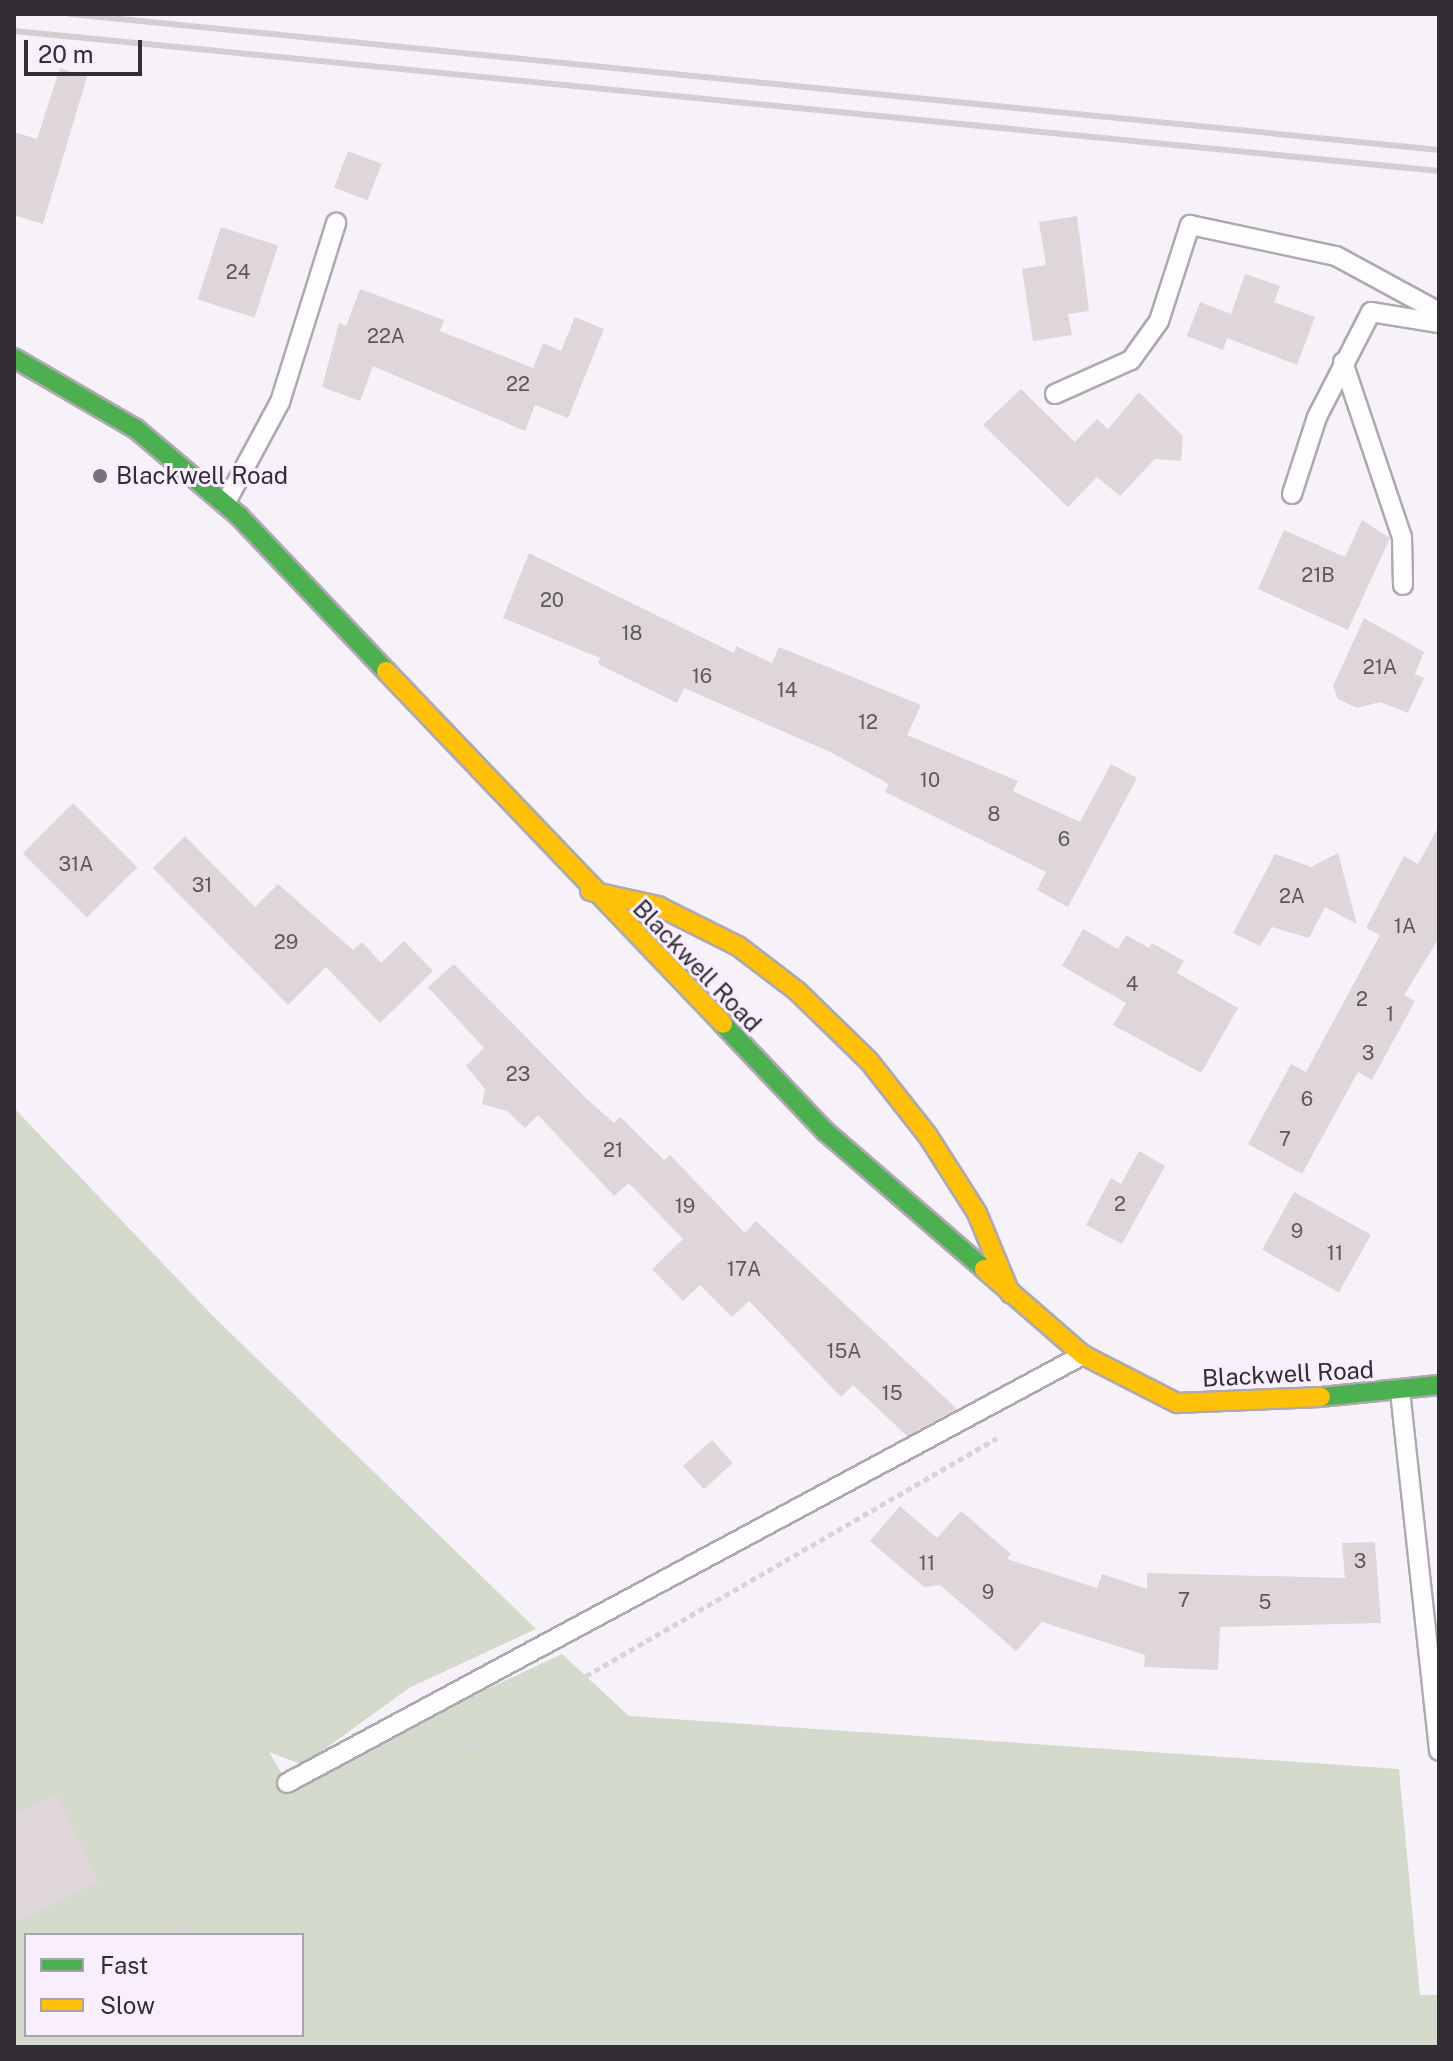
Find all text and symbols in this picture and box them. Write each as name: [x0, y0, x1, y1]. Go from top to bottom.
scale bar: [28, 24, 146, 74]
text: 20 m: [38, 40, 94, 68]
house number: 24: [226, 260, 250, 284]
house number: 22A: [367, 324, 405, 348]
house number: 22: [506, 372, 530, 396]
place label: Blackwell Road: [116, 462, 288, 490]
marker: Blackwell Road: [91, 467, 109, 485]
house number: 21B: [1301, 563, 1335, 587]
house number: 20: [540, 588, 564, 612]
house number: 18: [621, 621, 643, 645]
house number: 21A: [1363, 655, 1397, 679]
house number: 16: [692, 664, 712, 688]
house number: 14: [777, 678, 797, 702]
house number: 12: [858, 710, 878, 734]
house number: 10: [920, 768, 940, 792]
house number: 8: [988, 802, 1000, 826]
house number: 6: [1058, 827, 1070, 851]
house number: 31A: [59, 852, 93, 876]
house number: 31: [192, 873, 212, 897]
house number: 2A: [1279, 884, 1305, 908]
street label: Blackwell Road: [627, 894, 767, 1038]
house number: 1A: [1394, 914, 1416, 938]
house number: 29: [274, 930, 298, 954]
house number: 4: [1126, 972, 1138, 996]
house number: 2: [1356, 987, 1368, 1011]
house number: 1: [1386, 1002, 1394, 1026]
house number: 3: [1362, 1041, 1374, 1065]
house number: 23: [506, 1062, 530, 1086]
house number: 6: [1301, 1087, 1313, 1111]
house number: 7: [1279, 1127, 1291, 1151]
house number: 21: [603, 1138, 623, 1162]
house number: 2: [1114, 1192, 1126, 1216]
house number: 19: [675, 1194, 695, 1218]
house number: 9: [1291, 1219, 1303, 1243]
house number: 11: [1327, 1241, 1343, 1265]
house number: 17A: [727, 1257, 761, 1281]
house number: 15A: [826, 1339, 862, 1363]
street label: Blackwell Road: [1201, 1355, 1375, 1393]
house number: 15: [882, 1381, 902, 1405]
house number: 3: [1354, 1549, 1366, 1573]
house number: 11: [919, 1551, 935, 1575]
house number: 9: [982, 1580, 994, 1604]
house number: 7: [1178, 1588, 1190, 1612]
house number: 5: [1259, 1590, 1271, 1614]
legend: [24, 1933, 304, 2037]
text: Fast: [100, 1951, 148, 1979]
text: Slow: [100, 1991, 155, 2019]

